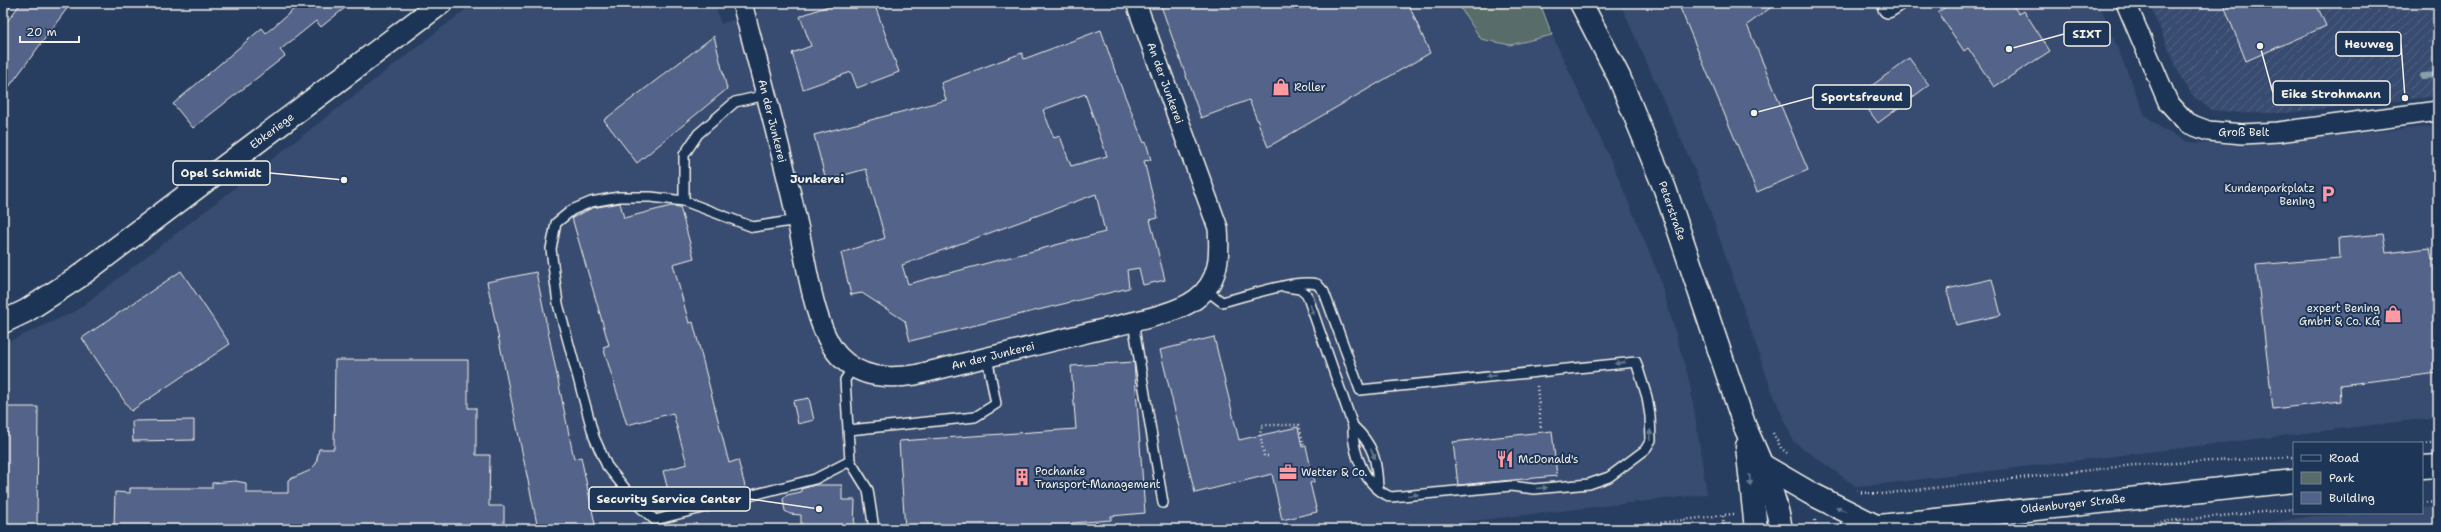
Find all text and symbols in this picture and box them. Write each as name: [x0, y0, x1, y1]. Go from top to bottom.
scale bar: [20, 18, 79, 44]
callout: SIXT: [2064, 22, 2110, 46]
text: 20 m: [26, 24, 57, 40]
text: SIXT: [2072, 26, 2102, 42]
callout: Heuweg: [2336, 32, 2401, 56]
text: Heuweg: [2344, 36, 2394, 52]
street label: An der Junkerei: [1143, 40, 1187, 126]
shop icon: Roller: [1271, 77, 1291, 97]
street label: An der Junkerei: [754, 78, 790, 164]
place label: Roller: [1294, 80, 1326, 95]
callout: Eike Strohmann: [2273, 81, 2390, 105]
callout: Sportsfreund: [1813, 85, 1911, 109]
text: Eike Strohmann: [2281, 86, 2381, 102]
text: Sportsfreund: [1821, 89, 1903, 105]
street label: Ebkeriege: [247, 109, 297, 153]
street label: Groß Belt: [2218, 125, 2270, 140]
callout: Opel Schmidt: [173, 161, 270, 185]
text: Opel Schmidt: [180, 165, 262, 181]
district label: Junkerei: [790, 171, 844, 187]
street label: Peterstraße: [1655, 179, 1689, 243]
place label: Kundenparkplatz Bening: [2224, 181, 2315, 209]
parking icon: Kundenparkplatz Bening: [2318, 184, 2338, 204]
place label: expert Bening GmbH & Co. KG: [2299, 301, 2381, 329]
one-way arrow: [1309, 304, 1315, 316]
shop icon: expert Bening GmbH & Co. KG: [2383, 304, 2403, 324]
street label: An der Junkerei: [950, 338, 1036, 374]
one-way arrow: [1614, 360, 1626, 367]
one-way arrow: [1485, 373, 1497, 380]
one-way arrow: [1647, 428, 1654, 441]
legend: [2293, 442, 2423, 514]
one-way arrow: [1370, 448, 1376, 460]
restaurant icon: McDonald's: [1495, 449, 1515, 469]
text: Road: [2329, 450, 2360, 466]
place label: McDonald's: [1518, 452, 1578, 467]
office icon: Wetter & Co.: [1278, 462, 1298, 482]
place label: Pochanke Transport-Management: [1035, 464, 1161, 492]
place label: Wetter & Co.: [1301, 465, 1368, 480]
building icon: Pochanke Transport-Management: [1012, 467, 1032, 487]
text: Park: [2329, 470, 2355, 486]
one-way arrow: [1746, 474, 1753, 486]
one-way arrow: [1536, 485, 1548, 491]
callout: Security Service Center: [589, 487, 750, 511]
text: Building: [2329, 490, 2375, 506]
text: Security Service Center: [597, 491, 742, 507]
street label: Oldenburger Straße: [2020, 491, 2126, 517]
one-way arrow: [1407, 492, 1419, 499]
one-way arrow: [1835, 506, 1847, 512]

